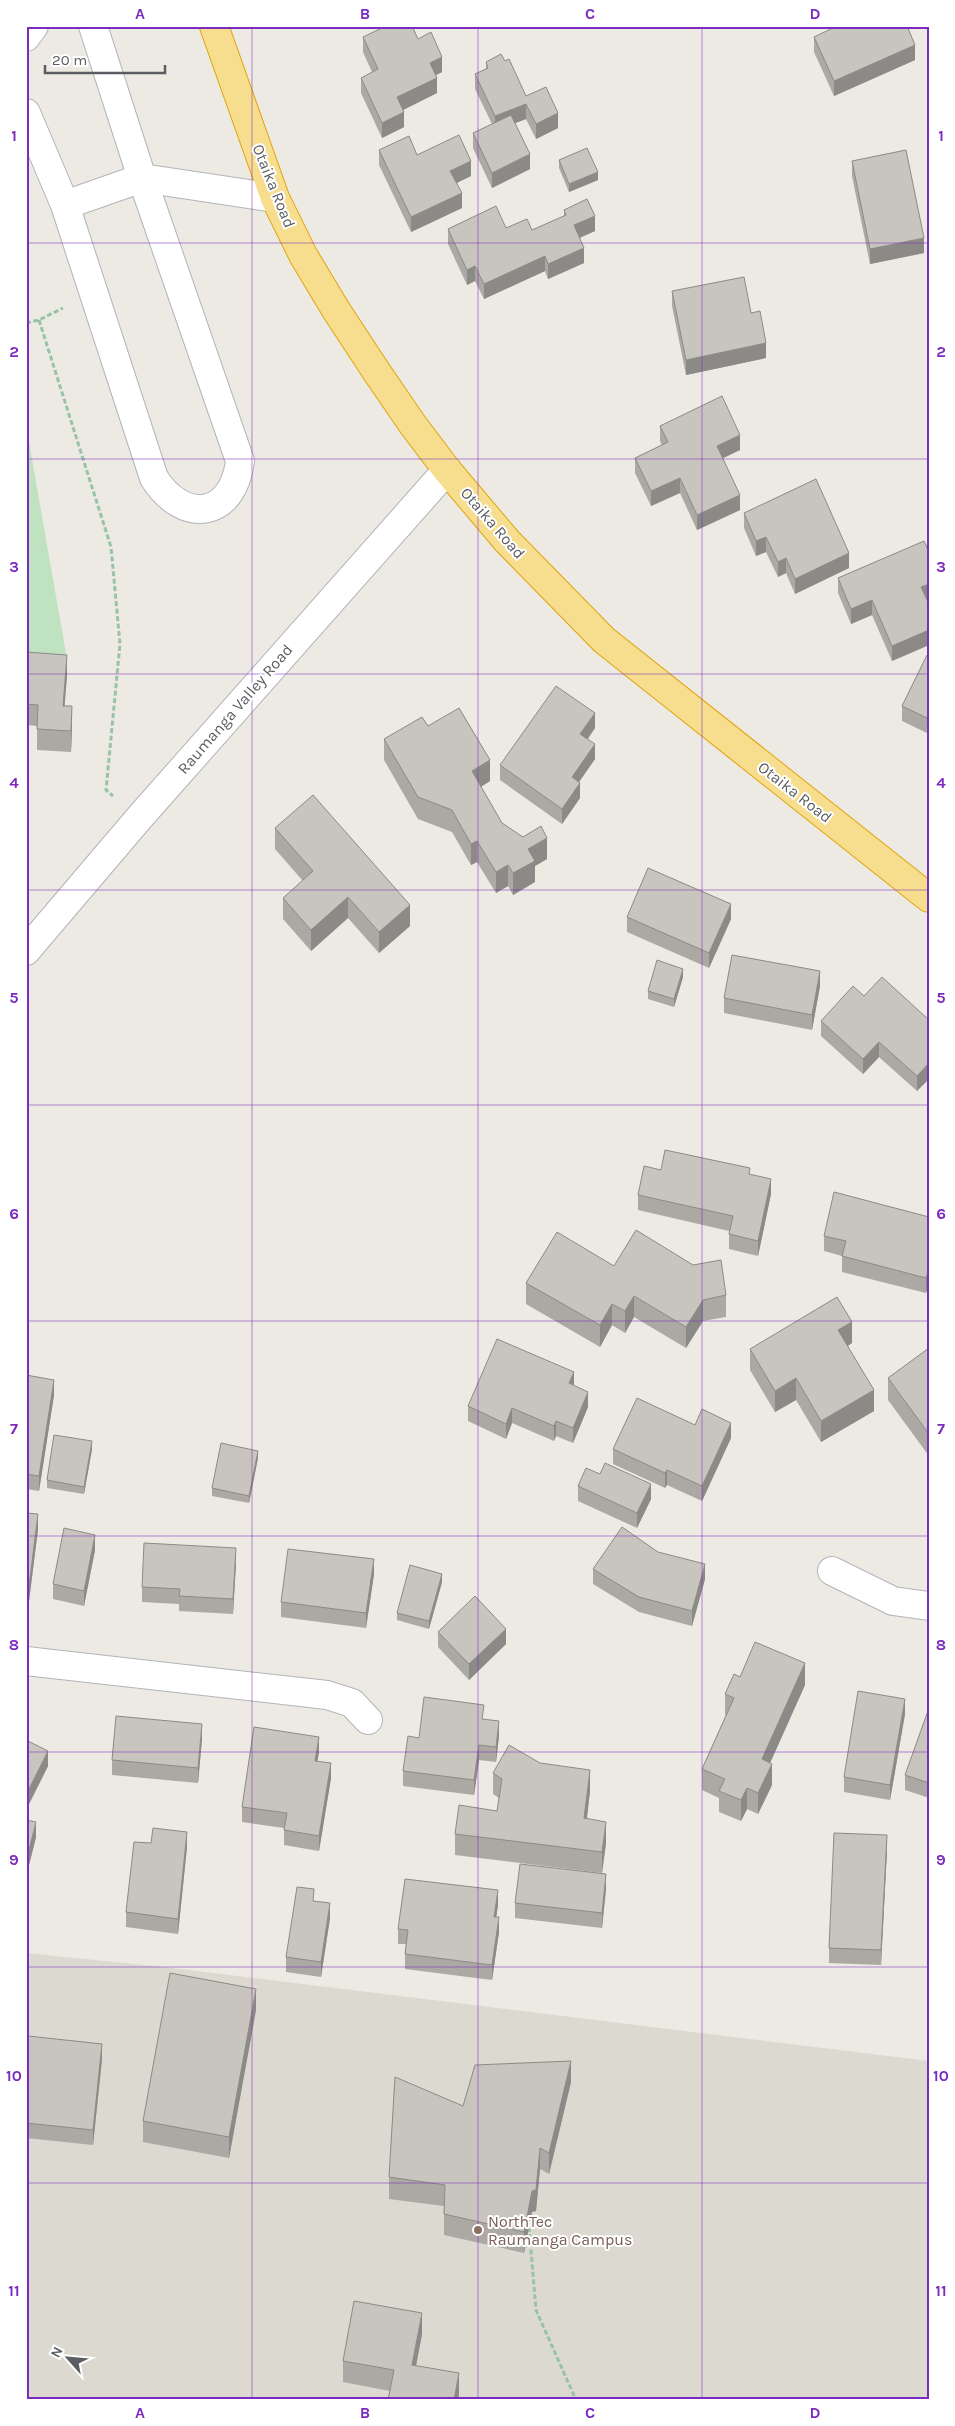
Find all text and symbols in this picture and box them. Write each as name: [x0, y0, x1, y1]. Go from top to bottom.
text: A: [135, 4, 145, 23]
text: B: [360, 4, 370, 23]
text: C: [585, 4, 595, 23]
text: D: [810, 4, 821, 23]
scale bar: [45, 42, 165, 74]
text: 20 m: [52, 51, 87, 69]
text: 1: [11, 126, 17, 145]
text: 1: [938, 126, 944, 145]
street label: Otaika Road: [249, 141, 299, 231]
text: 2: [9, 342, 19, 361]
text: 2: [936, 342, 946, 361]
street label: Otaika Road: [457, 483, 529, 563]
text: 3: [9, 557, 19, 576]
text: 3: [936, 557, 946, 576]
street label: Raumanga Valley Road: [173, 640, 297, 778]
street label: Otaika Road: [754, 757, 836, 827]
text: 4: [9, 773, 19, 792]
text: 4: [936, 773, 946, 792]
text: 5: [9, 988, 19, 1007]
text: 5: [936, 988, 946, 1007]
text: 6: [9, 1204, 19, 1223]
text: 6: [936, 1204, 946, 1223]
text: 7: [10, 1419, 18, 1438]
text: 7: [937, 1419, 945, 1438]
text: 8: [9, 1635, 19, 1654]
text: 8: [936, 1635, 946, 1654]
text: 9: [9, 1850, 19, 1869]
text: 9: [936, 1850, 946, 1869]
text: 10: [6, 2066, 22, 2085]
text: 10: [933, 2066, 949, 2085]
place label: NorthTec Raumanga Campus: [488, 2212, 632, 2249]
marker: NorthTec Raumanga Campus: [472, 2224, 484, 2236]
text: 11: [8, 2281, 20, 2300]
text: 11: [935, 2281, 947, 2300]
north arrow: [42, 2334, 92, 2384]
text: N: [47, 2344, 67, 2361]
text: A: [135, 2403, 145, 2422]
text: B: [360, 2403, 370, 2422]
text: C: [585, 2403, 595, 2422]
text: D: [810, 2403, 821, 2422]

